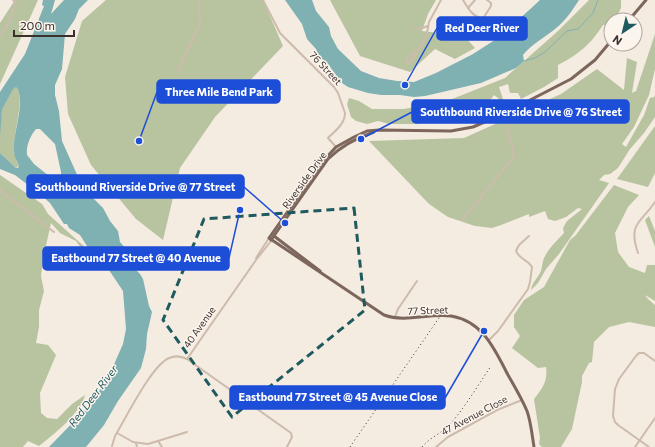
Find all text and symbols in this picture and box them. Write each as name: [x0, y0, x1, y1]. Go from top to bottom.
scale bar: [14, 12, 74, 38]
north arrow: [603, 12, 643, 52]
callout: Red Deer River: [437, 17, 527, 40]
text: 200 m: [20, 18, 55, 32]
text: Red Deer River: [445, 21, 520, 34]
text: N: [610, 33, 624, 48]
street label: 76 Street: [307, 49, 345, 87]
callout: Three Mile Bend Park: [157, 80, 280, 103]
text: Three Mile Bend Park: [165, 85, 274, 98]
callout: Southbound Riverside Drive @ 76 Street: [412, 100, 629, 123]
text: Southbound Riverside Drive @ 76 Street: [420, 105, 622, 118]
street label: Riverside Drive: [279, 149, 329, 211]
callout: Southbound Riverside Drive @ 77 Street: [27, 175, 244, 198]
text: Southbound Riverside Drive @ 77 Street: [35, 180, 236, 193]
callout: Eastbound 77 Street @ 40 Avenue: [43, 247, 229, 270]
text: Eastbound 77 Street @ 40 Avenue: [51, 251, 221, 264]
street label: 77 Street: [407, 303, 449, 317]
street label: 40 Avenue: [180, 304, 218, 350]
water label: Red Deer River: [65, 362, 120, 429]
callout: Eastbound 77 Street @ 45 Avenue Close: [230, 386, 445, 409]
text: Eastbound 77 Street @ 45 Avenue Close: [239, 390, 438, 403]
street label: 47 Avenue Close: [439, 392, 509, 438]

